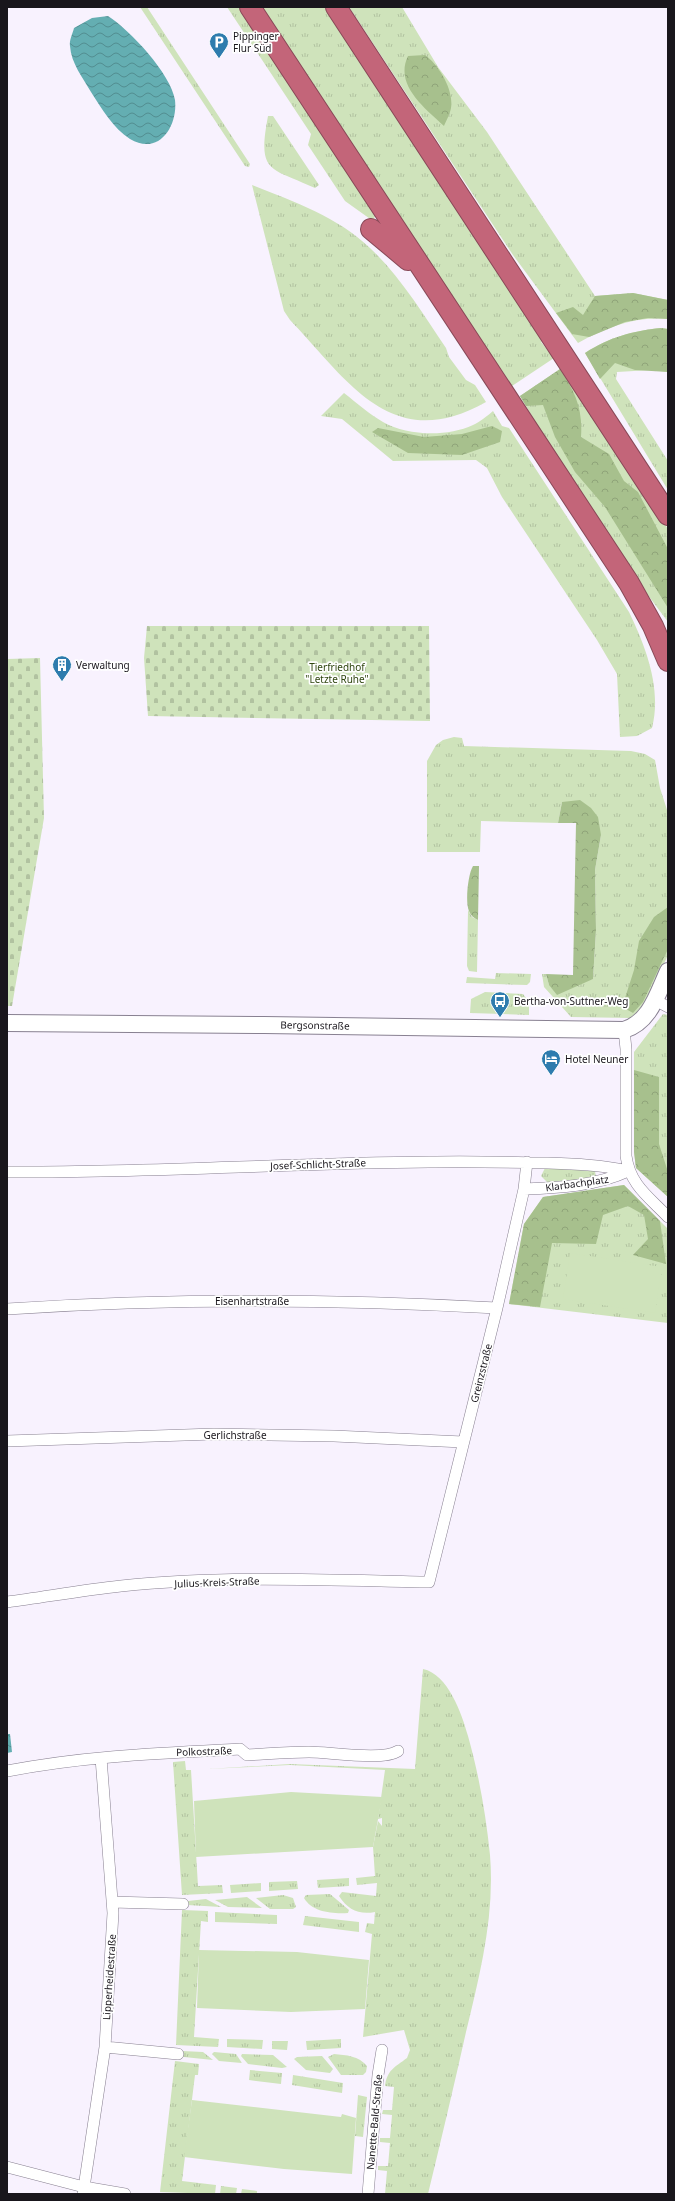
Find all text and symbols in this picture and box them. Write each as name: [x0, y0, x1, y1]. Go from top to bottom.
place label: Pippinger Flur Süd: [233, 29, 279, 55]
parking icon: Pippinger Flur Süd: [208, 31, 230, 59]
building icon: Verwaltung: [51, 654, 73, 682]
place label: Verwaltung: [76, 658, 130, 672]
park label: Tierfriedhof "Letzte Ruhe": [305, 660, 369, 686]
bus stop icon: Bertha-von-Suttner-Weg: [489, 990, 511, 1018]
place label: Bertha-von-Suttner-Weg: [514, 994, 628, 1008]
street label: Bergsonstraße: [280, 1017, 350, 1033]
hotel icon: Hotel Neuner: [540, 1048, 562, 1076]
place label: Hotel Neuner: [565, 1052, 628, 1066]
street label: Josef-Schlicht-Straße: [269, 1155, 367, 1173]
street label: Klarbachplatz: [544, 1172, 610, 1194]
street label: Eisenhartstraße: [215, 1294, 289, 1308]
street label: Greinzstraße: [467, 1342, 495, 1404]
street label: Gerlichstraße: [203, 1428, 267, 1442]
street label: Julius-Kreis-Straße: [173, 1574, 260, 1591]
street label: Polkostraße: [176, 1743, 233, 1759]
street label: Lipperheidestraße: [99, 1933, 119, 2020]
street label: Nanette-Bald-Straße: [363, 2073, 385, 2170]

